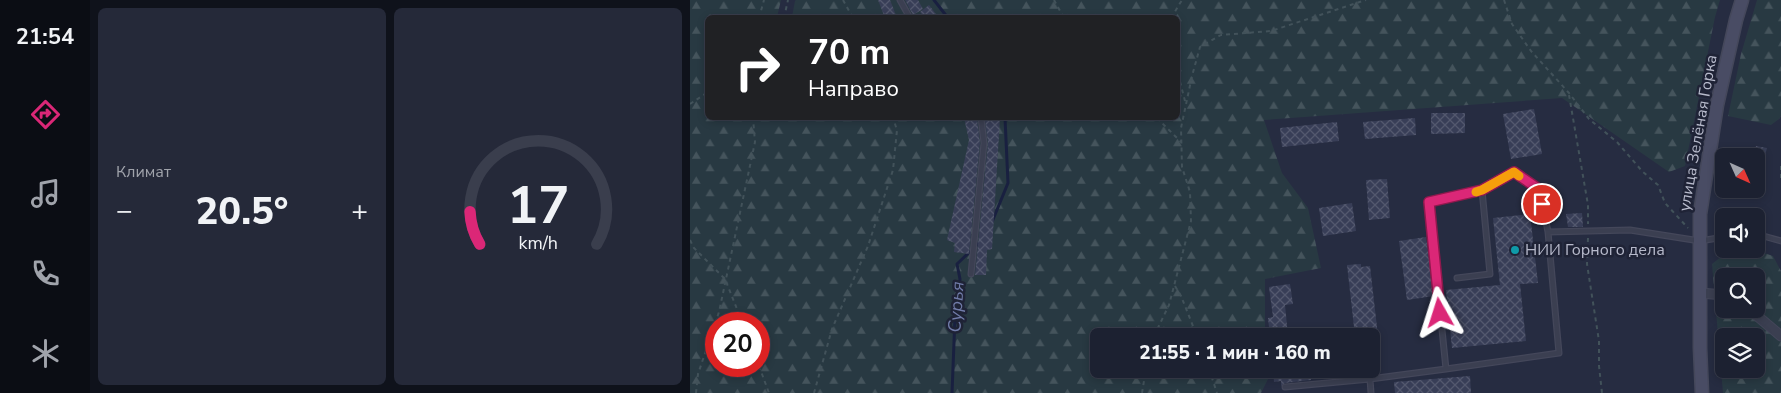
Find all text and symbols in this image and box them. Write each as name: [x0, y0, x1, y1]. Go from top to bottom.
text: 21:54: [16, 22, 74, 52]
text: 70 m: [808, 29, 890, 76]
icon: right: [725, 35, 790, 100]
street label: улица Зелёная Горка: [1673, 53, 1723, 213]
text: Направо: [808, 74, 899, 104]
icon: directions: [28, 97, 63, 132]
north arrow: [1715, 148, 1765, 198]
map controls: [1715, 148, 1765, 378]
text: Климат: [116, 161, 171, 183]
text: 17: [507, 170, 569, 241]
icon: music: [28, 176, 63, 211]
pin: [1521, 183, 1563, 225]
text: 20.5°: [196, 186, 288, 237]
icon: arrive: [1528, 190, 1556, 218]
text: −: [116, 192, 133, 230]
text: +: [351, 192, 368, 230]
button: sound: [1715, 208, 1765, 258]
text: km/h: [518, 231, 558, 255]
place label: НИИ Горного дела: [1525, 239, 1665, 261]
marker: НИИ Горного дела: [1509, 244, 1521, 256]
icon: phone: [28, 256, 63, 291]
button: search: [1715, 268, 1765, 318]
water label: Сурья: [942, 280, 970, 334]
position arrow: [1413, 286, 1465, 338]
speed limit sign: 20: [705, 312, 770, 377]
button: layers: [1715, 328, 1765, 378]
icon: climate: [28, 336, 63, 371]
text: 21:55 · 1 мин · 160 m: [1139, 340, 1331, 366]

